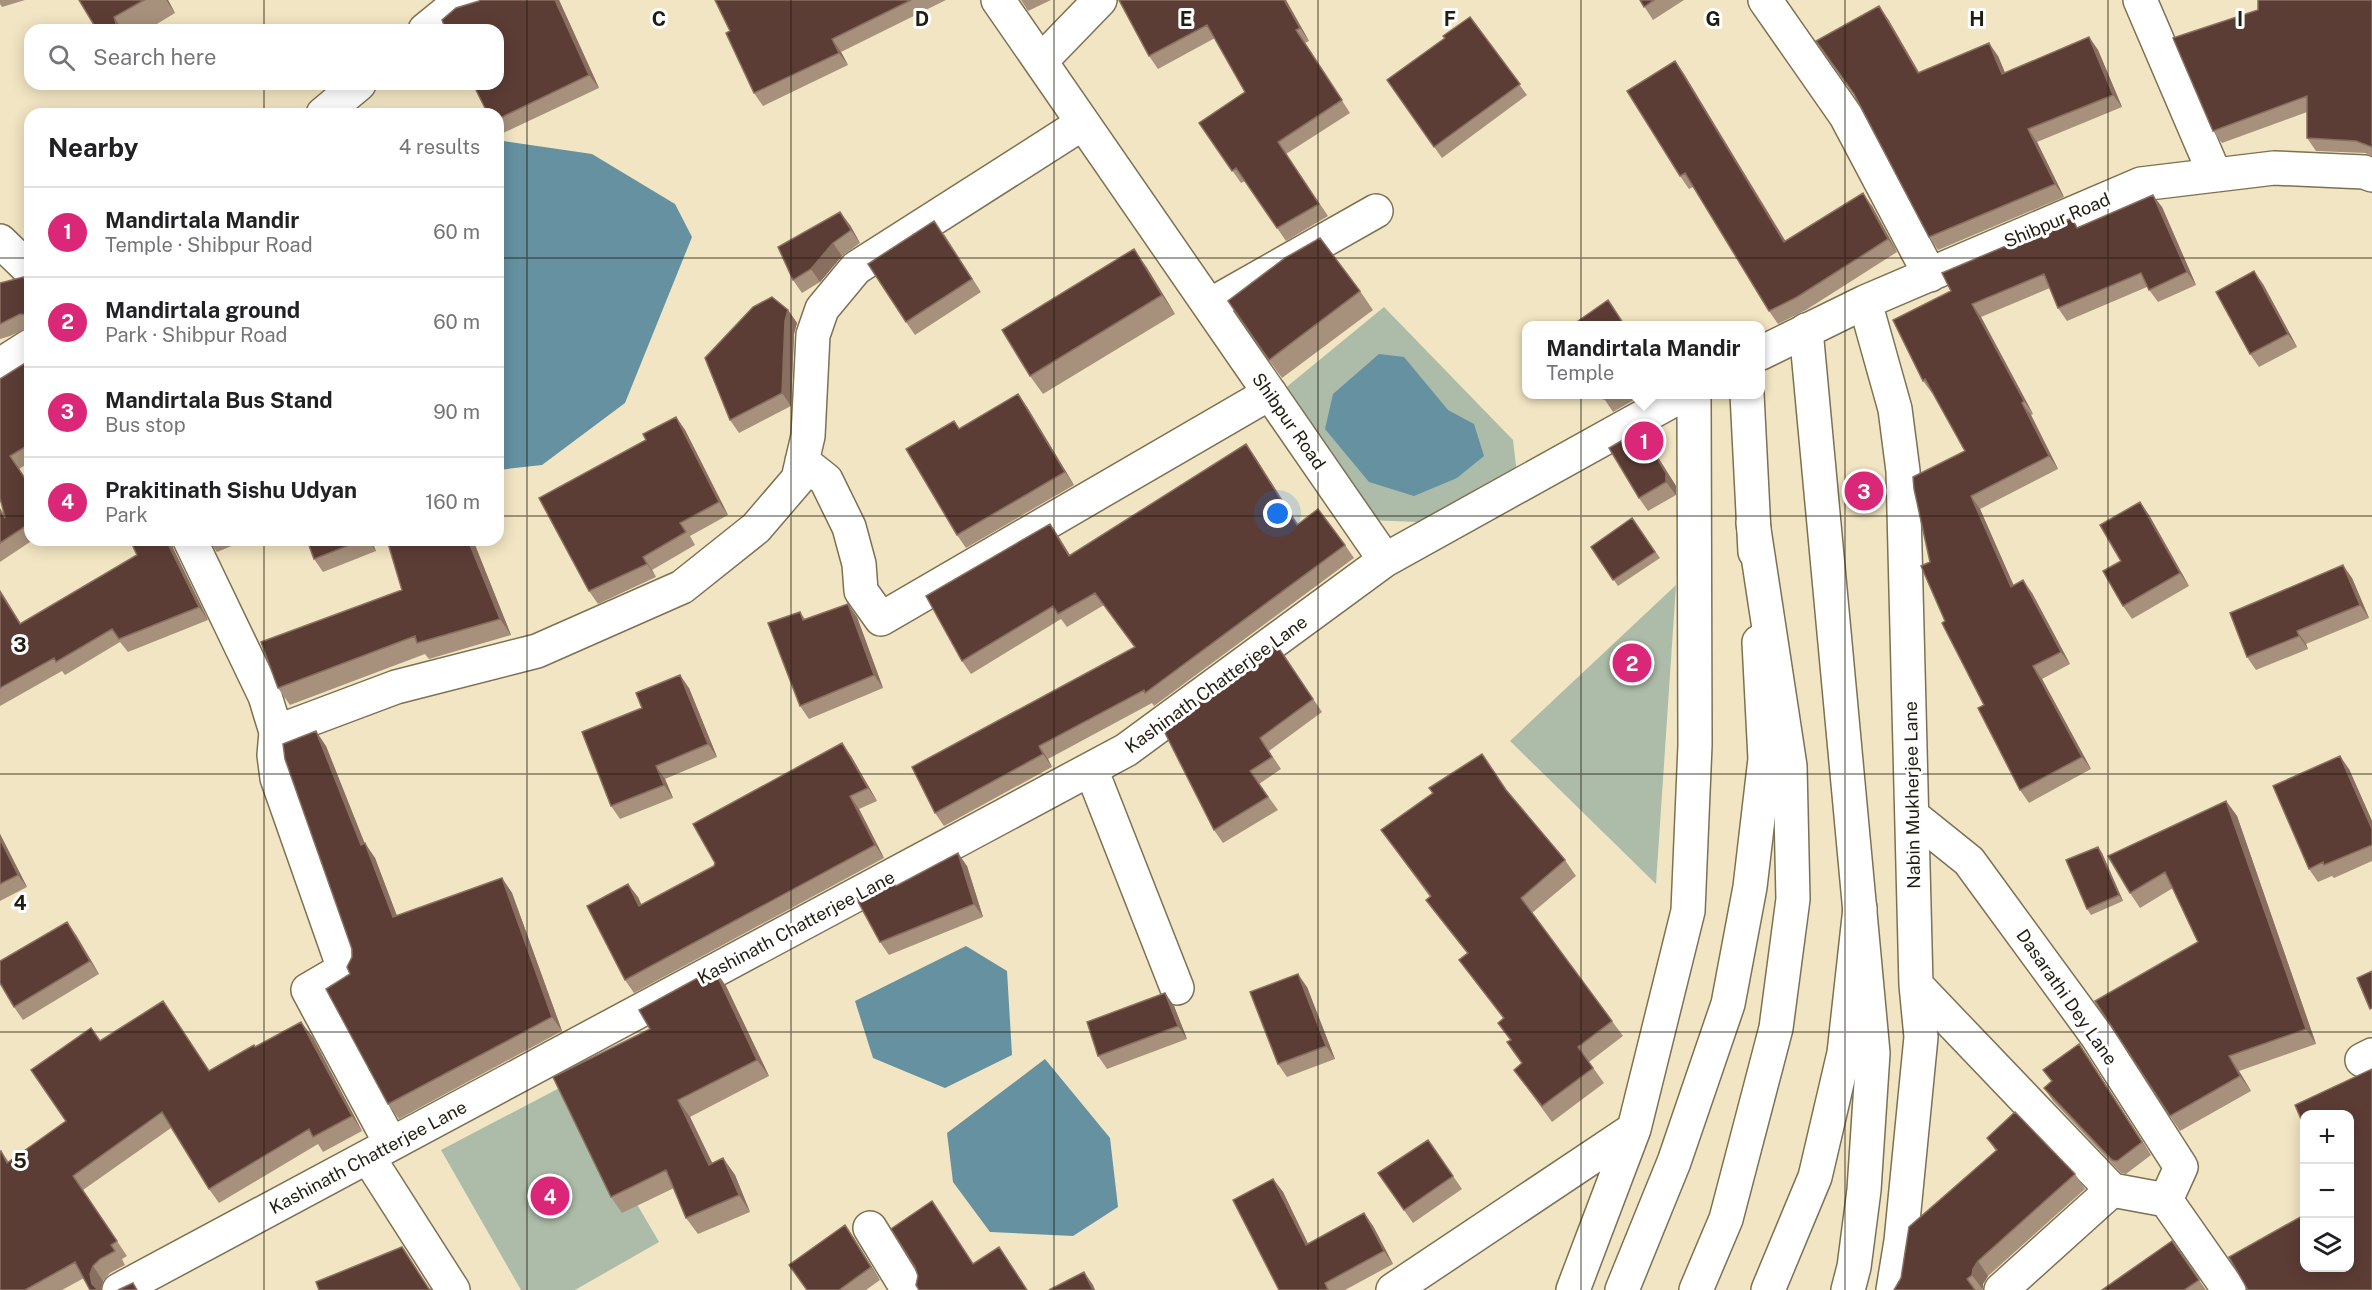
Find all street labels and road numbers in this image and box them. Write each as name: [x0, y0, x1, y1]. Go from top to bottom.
street label: Shibpur Road: [2001, 188, 2113, 252]
street label: Shibpur Road: [1248, 369, 1330, 473]
street label: Kashinath Chatterjee Lane: [1121, 611, 1311, 757]
street label: Nabin Mukherjee Lane: [1900, 701, 1924, 889]
street label: Kashinath Chatterjee Lane: [694, 866, 898, 988]
street label: Dasarathi Dey Lane: [2012, 925, 2122, 1069]
street label: Kashinath Chatterjee Lane: [266, 1096, 470, 1218]

